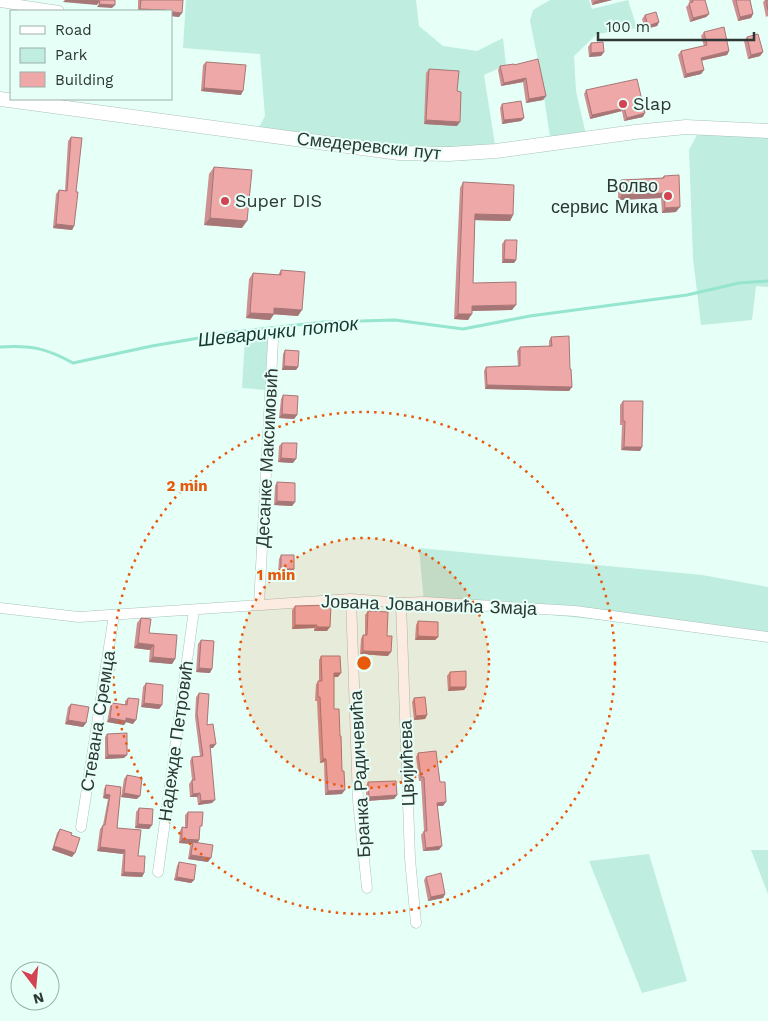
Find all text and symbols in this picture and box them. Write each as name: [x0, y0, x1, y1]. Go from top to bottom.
legend: [10, 10, 172, 100]
scale bar: [598, 10, 754, 42]
text: 100 m: [606, 18, 650, 36]
text: Road: [55, 21, 92, 39]
text: Park: [55, 46, 88, 64]
text: Building: [55, 71, 113, 89]
place label: Slap: [633, 93, 672, 114]
marker: Slap: [617, 98, 629, 110]
street label: Смедеревски пут: [296, 127, 442, 164]
place label: Волво сервис Мика: [551, 175, 659, 217]
place label: Super DIS: [235, 190, 322, 211]
marker: Волво сервис Мика: [662, 190, 674, 202]
marker: Super DIS: [219, 195, 231, 207]
water label: Шеварички поток: [197, 312, 360, 351]
street label: Десанке Максимовић: [251, 368, 282, 548]
text: 2 min: [166, 477, 208, 495]
text: 1 min: [257, 566, 295, 584]
street label: Јована Јовановића Змаја: [321, 590, 538, 619]
street label: Стевана Сремца: [76, 648, 119, 793]
centre of rings: [355, 654, 373, 672]
street label: Надежде Петровић: [154, 659, 197, 823]
street label: Бранка Радичевића: [345, 689, 374, 858]
street label: Цвијићева: [394, 719, 419, 807]
north arrow: [10, 961, 60, 1011]
text: N: [31, 989, 46, 1008]

